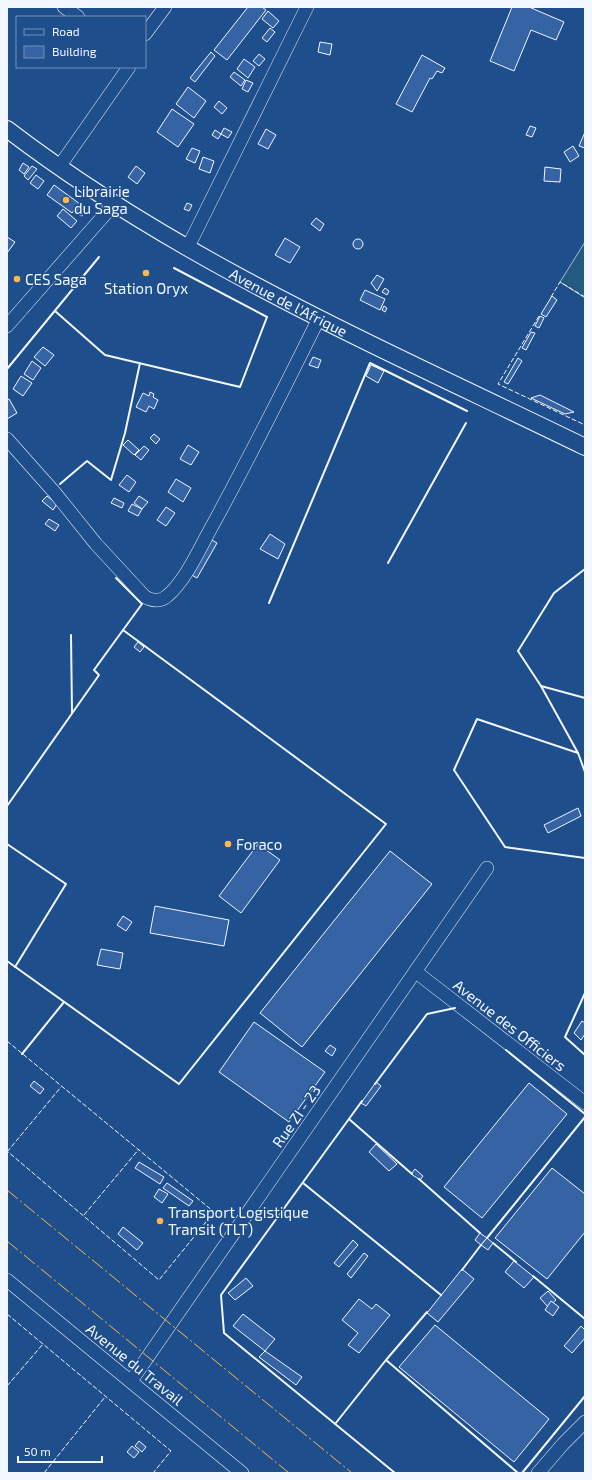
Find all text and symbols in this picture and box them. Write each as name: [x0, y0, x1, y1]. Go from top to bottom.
legend: [16, 16, 146, 68]
text: Road: [52, 24, 80, 38]
text: Building: [52, 44, 97, 58]
place label: Librairie du Saga: [74, 182, 130, 217]
marker: Librairie du Saga: [61, 195, 71, 205]
street label: Avenue de l'Afrique: [226, 264, 350, 340]
marker: Station Oryx: [141, 268, 151, 278]
place label: CES Saga: [25, 270, 87, 288]
marker: CES Saga: [12, 274, 22, 284]
place label: Station Oryx: [104, 279, 188, 297]
place label: Foraco: [236, 835, 282, 853]
marker: Foraco: [223, 839, 233, 849]
street label: Avenue des Officiers: [450, 975, 570, 1075]
street label: Rue ZI - 23: [268, 1081, 324, 1151]
place label: Transport Logistique Transit (TLT): [168, 1203, 309, 1238]
marker: Transport Logistique Transit (TLT): [155, 1216, 165, 1226]
street label: Avenue du Travail: [83, 1319, 188, 1409]
scale bar: [18, 1438, 102, 1464]
text: 50 m: [24, 1444, 51, 1458]

